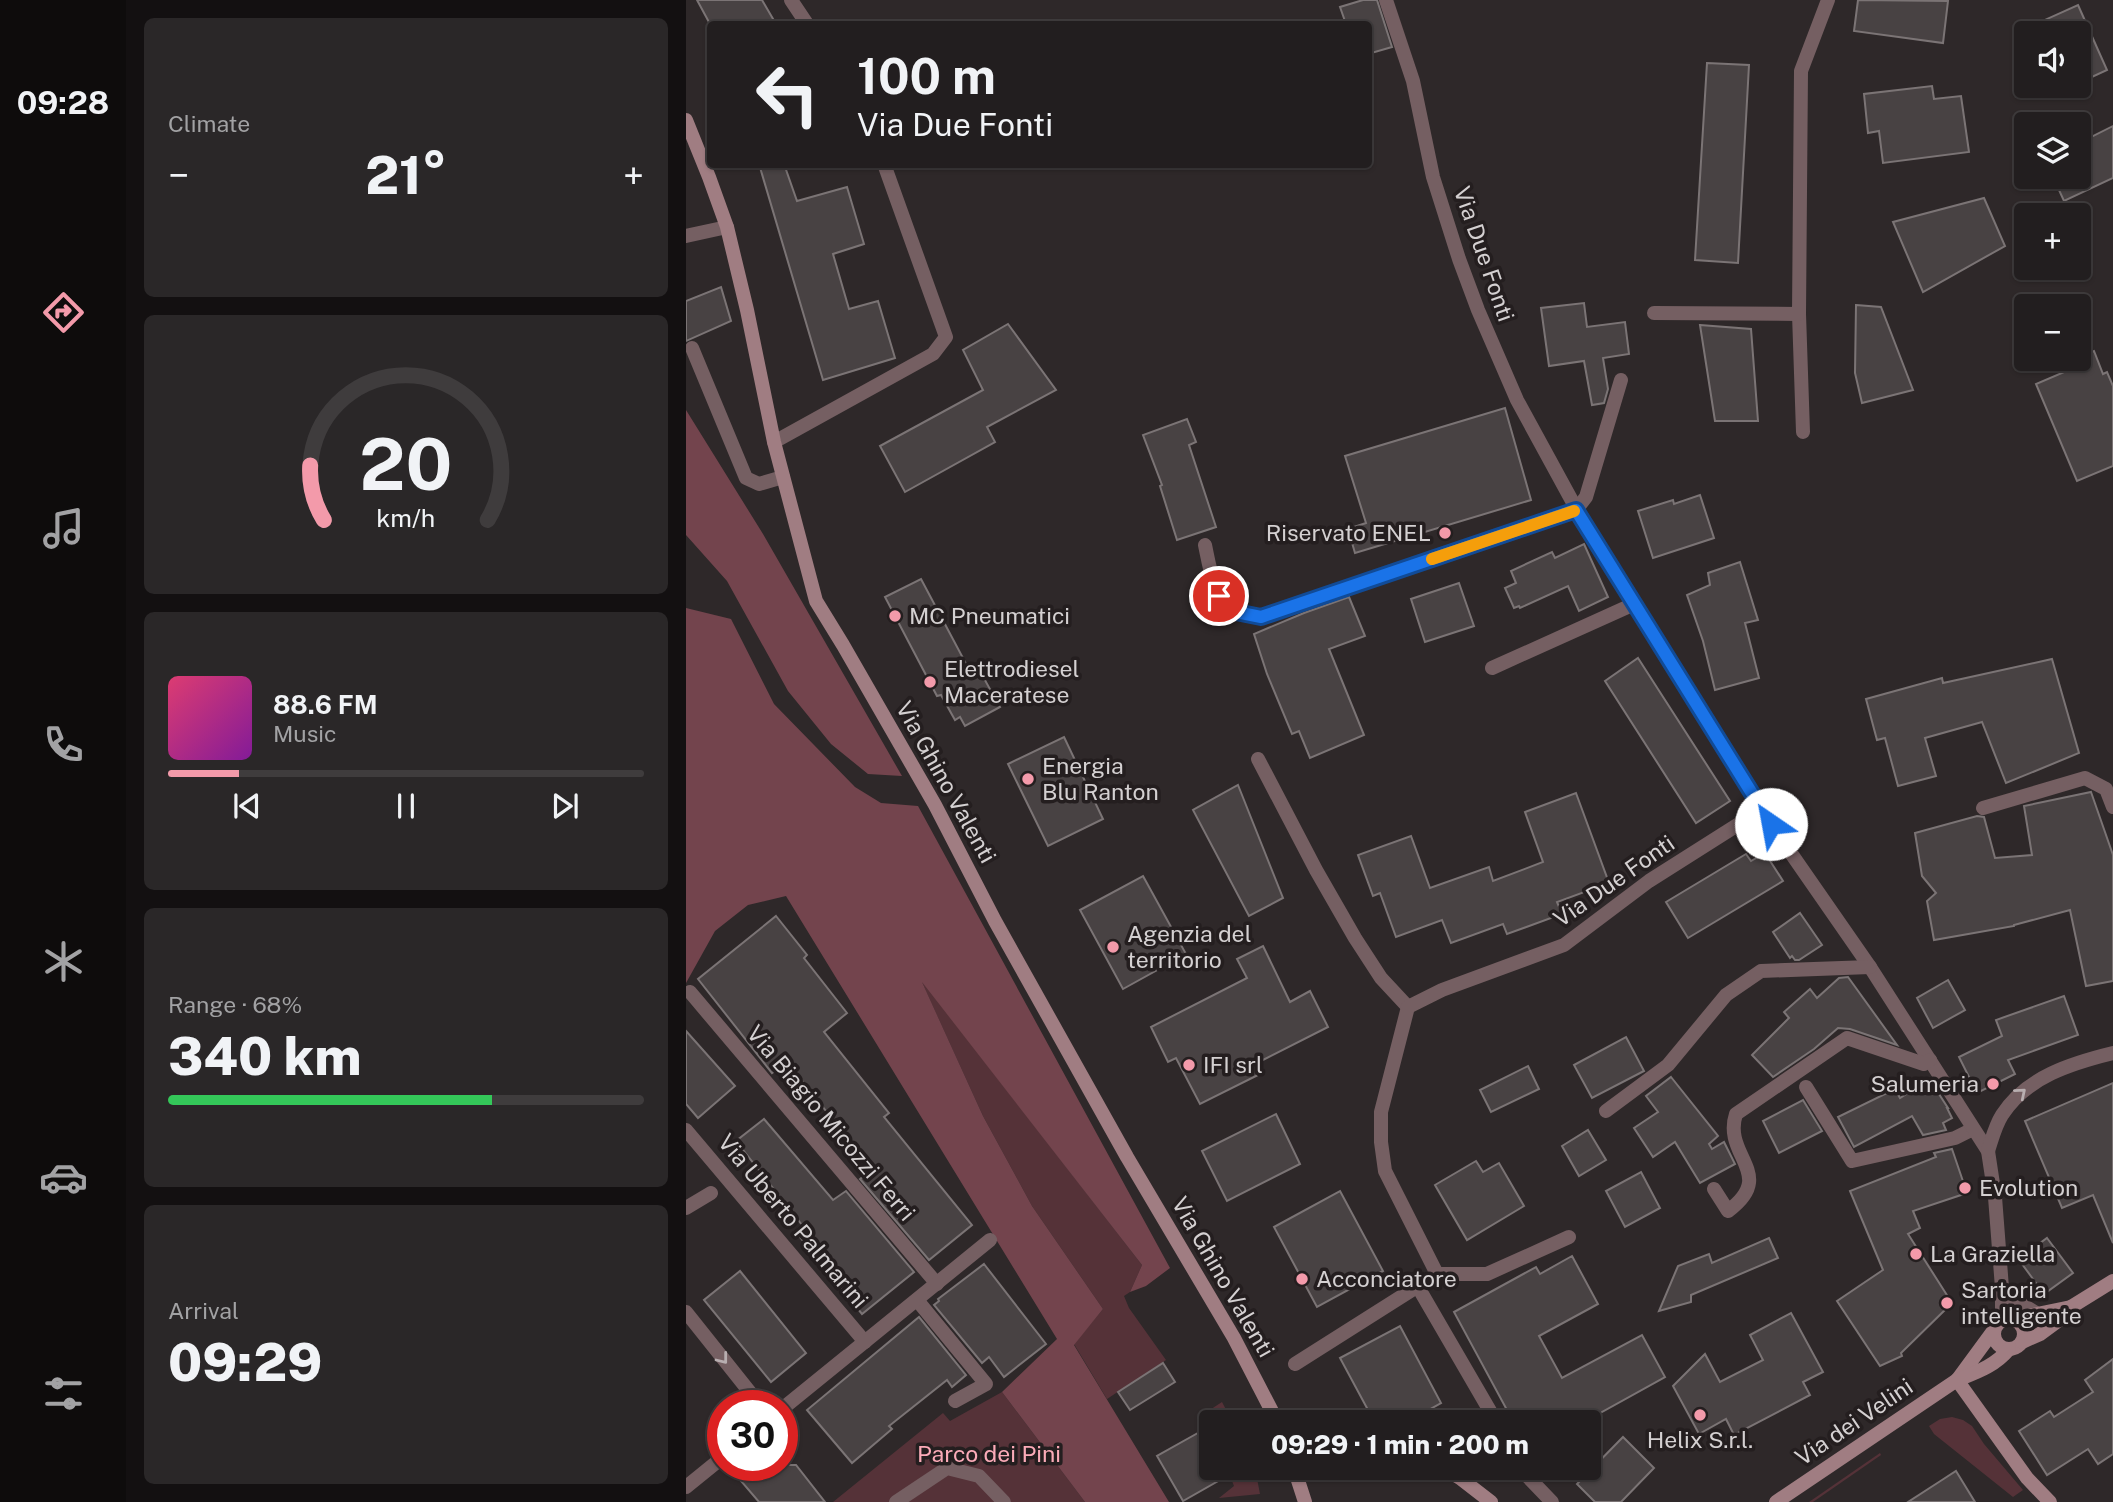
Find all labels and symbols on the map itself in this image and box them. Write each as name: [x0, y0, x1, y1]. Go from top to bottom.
street label: Via Due Fonti: [1449, 183, 1520, 325]
place label: Riservato ENEL: [1266, 519, 1431, 546]
marker: Riservato ENEL: [1437, 525, 1453, 541]
pin: [1189, 566, 1249, 626]
place label: MC Pneumatici: [909, 602, 1070, 629]
marker: MC Pneumatici: [887, 608, 903, 624]
place label: Elettrodiesel Maceratese: [944, 655, 1080, 708]
marker: Elettrodiesel Maceratese: [922, 674, 938, 690]
street label: Via Ghino Valenti: [891, 696, 1002, 867]
place label: Energia Blu Ranton: [1042, 752, 1159, 805]
marker: Energia Blu Ranton: [1020, 771, 1036, 787]
position arrow: [1734, 787, 1808, 861]
street label: Via Due Fonti: [1548, 829, 1679, 932]
place label: Agenzia del territorio: [1127, 920, 1252, 973]
marker: Agenzia del territorio: [1105, 939, 1121, 955]
street label: Via Biagio Micozzi Ferri: [742, 1020, 921, 1226]
place label: IFI srl: [1203, 1051, 1263, 1078]
marker: IFI srl: [1181, 1057, 1197, 1073]
place label: Salumeria: [1871, 1070, 1979, 1097]
marker: Salumeria: [1985, 1076, 2001, 1092]
one-way arrow: [2013, 1089, 2026, 1101]
street label: Via Uberto Palmarini: [713, 1128, 874, 1313]
place label: Evolution: [1979, 1174, 2078, 1201]
marker: Evolution: [1957, 1180, 1973, 1196]
street label: Via Ghino Valenti: [1167, 1192, 1280, 1362]
place label: La Graziella: [1930, 1240, 2055, 1267]
marker: La Graziella: [1908, 1246, 1924, 1262]
place label: Acconciatore: [1316, 1265, 1457, 1292]
marker: Acconciatore: [1294, 1271, 1310, 1287]
place label: Sartoria intelligente: [1961, 1276, 2082, 1329]
marker: Sartoria intelligente: [1939, 1295, 1955, 1311]
one-way arrow: [715, 1350, 727, 1363]
street label: Via dei Velini: [1790, 1372, 1918, 1471]
speed limit sign: 30: [707, 1390, 798, 1481]
marker: Helix S.r.l.: [1692, 1407, 1708, 1423]
place label: Helix S.r.l.: [1647, 1426, 1753, 1453]
park label: Parco dei Pini: [917, 1440, 1061, 1467]

